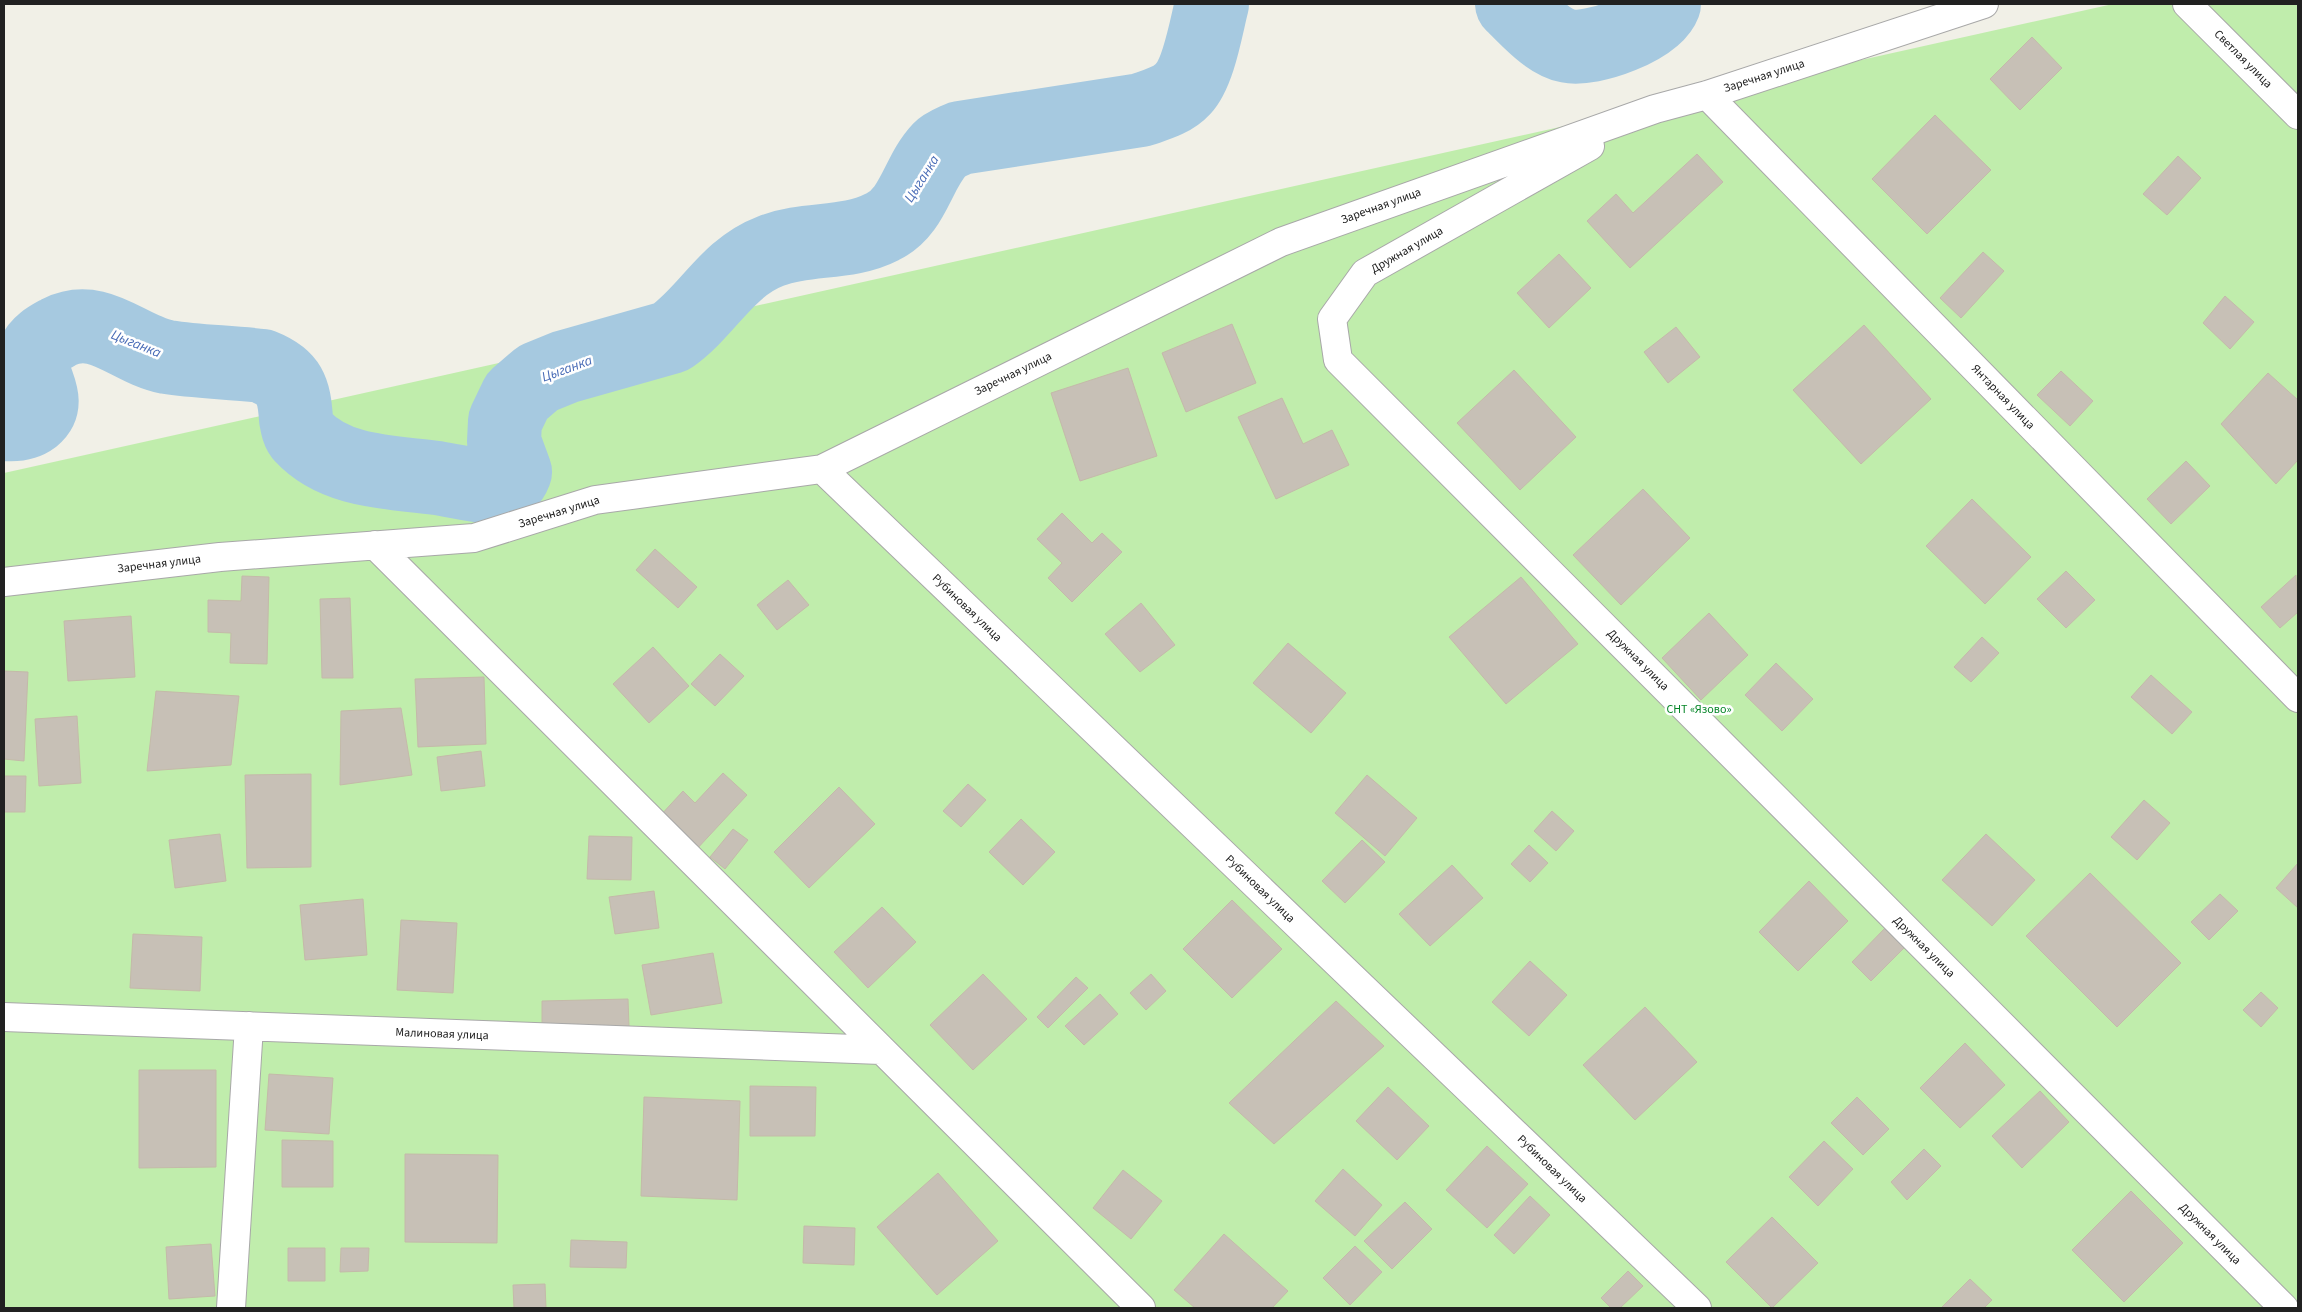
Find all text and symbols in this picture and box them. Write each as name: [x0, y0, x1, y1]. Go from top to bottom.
street label: Светлая улица: [2210, 26, 2276, 92]
street label: Заречная улица: [1721, 55, 1807, 97]
water label: Цыганка: [900, 151, 945, 207]
street label: Заречная улица: [1339, 184, 1423, 228]
street label: Дружная улица: [1368, 222, 1446, 278]
water label: Цыганка: [108, 325, 165, 363]
street label: Заречная улица: [971, 348, 1055, 400]
water label: Цыганка: [539, 350, 596, 387]
street label: Янтарная улица: [1968, 361, 2038, 433]
street label: Заречная улица: [516, 492, 602, 532]
street label: Заречная улица: [116, 550, 202, 578]
street label: Рубиновая улица: [928, 570, 1006, 646]
street label: Дружная улица: [1603, 625, 1673, 695]
park label: СНТ «Язово»: [1666, 701, 1732, 718]
street label: Рубиновая улица: [1221, 851, 1299, 927]
street label: Дружная улица: [1889, 912, 1959, 982]
street label: Малиновая улица: [395, 1024, 489, 1044]
street label: Рубиновая улица: [1513, 1131, 1591, 1207]
street label: Дружная улица: [2175, 1199, 2245, 1269]

